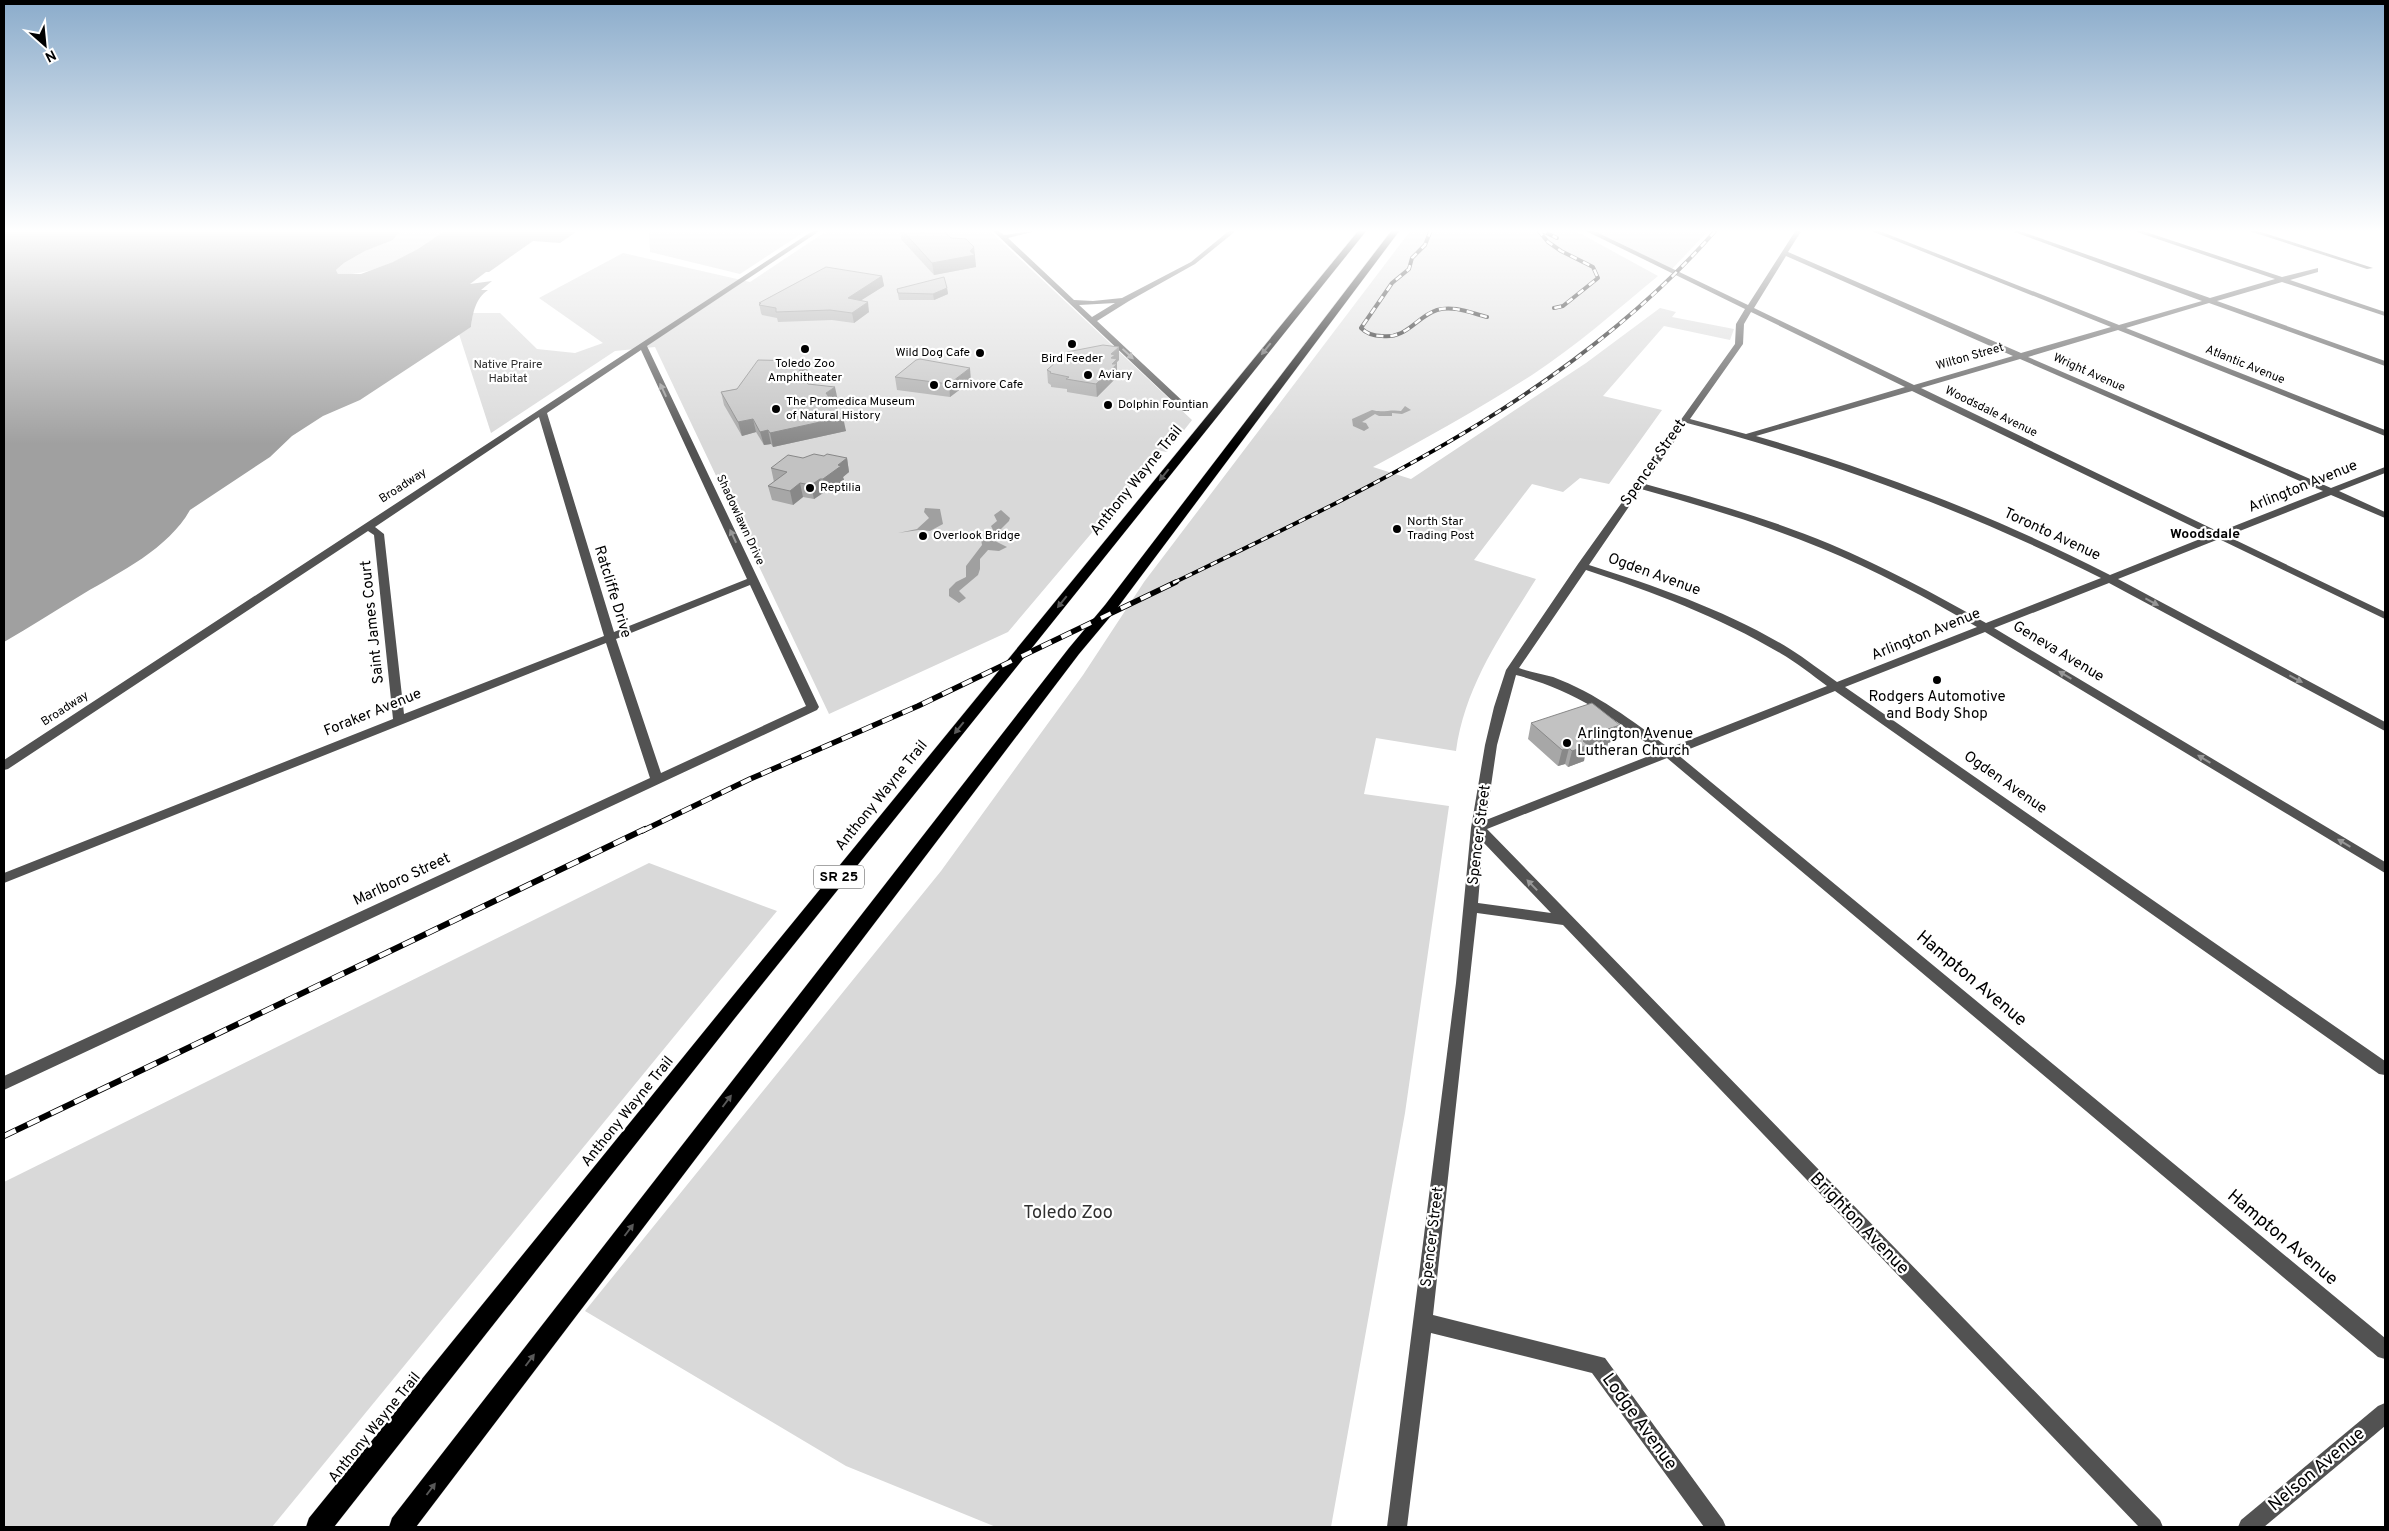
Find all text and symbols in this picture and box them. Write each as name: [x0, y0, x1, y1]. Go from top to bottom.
north arrow: [20, 20, 70, 70]
text: N: [42, 45, 59, 65]
marker: Bird Feeder: [1066, 338, 1078, 350]
street label: Wilton Street: [1934, 340, 2006, 374]
one-way arrow: [1260, 342, 1271, 355]
street label: Atlantic Avenue: [2203, 342, 2287, 388]
marker: Toledo Zoo Amphitheater: [799, 343, 811, 355]
place label: Wild Dog Cafe: [895, 345, 970, 361]
marker: Wild Dog Cafe: [974, 347, 986, 359]
one-way arrow: [1122, 348, 1134, 360]
street label: Wright Avenue: [2050, 350, 2128, 396]
place label: Bird Feeder: [1041, 351, 1103, 367]
place label: Toledo Zoo Amphitheater: [768, 356, 843, 386]
park label: Native Praire Habitat: [473, 357, 543, 387]
place label: Aviary: [1098, 367, 1132, 383]
marker: Aviary: [1082, 369, 1094, 381]
place label: Carnivore Cafe: [944, 377, 1023, 393]
marker: Carnivore Cafe: [928, 379, 940, 391]
one-way arrow: [659, 383, 667, 397]
street label: Woodsdale Avenue: [1942, 383, 2040, 441]
place label: The Promedica Museum of Natural History: [786, 394, 915, 424]
place label: Dolphin Fountian: [1118, 397, 1209, 413]
marker: Dolphin Fountian: [1102, 399, 1114, 411]
marker: The Promedica Museum of Natural History: [770, 403, 782, 415]
street label: Spencer Street: [1617, 416, 1691, 510]
street label: Anthony Wayne Trail: [1087, 422, 1187, 540]
street label: Arlington Avenue: [2246, 456, 2360, 518]
street label: Broadway: [376, 465, 430, 507]
one-way arrow: [1158, 468, 1169, 481]
street label: Shadowlawn Drive: [712, 472, 768, 568]
place label: Reptilia: [820, 480, 861, 496]
marker: Reptilia: [804, 482, 816, 494]
street label: Toronto Avenue: [2001, 504, 2103, 566]
place label: North Star Trading Post: [1407, 514, 1474, 544]
marker: North Star Trading Post: [1391, 523, 1403, 535]
district label: Woodsdale: [2170, 526, 2240, 543]
place label: Overlook Bridge: [933, 528, 1020, 544]
one-way arrow: [729, 529, 737, 544]
marker: Overlook Bridge: [917, 530, 929, 542]
street label: Ratcliffe Drive: [589, 544, 635, 640]
street label: Ogden Avenue: [1605, 549, 1703, 601]
street label: Saint James Court: [357, 559, 389, 685]
one-way arrow: [1057, 595, 1068, 608]
one-way arrow: [2146, 598, 2159, 607]
street label: Arlington Avenue: [1869, 604, 1983, 666]
street label: Geneva Avenue: [2009, 617, 2107, 687]
one-way arrow: [2059, 671, 2072, 680]
marker: Rodgers Automotive and Body Shop: [1931, 674, 1943, 686]
one-way arrow: [2288, 675, 2303, 683]
street label: Foraker Avenue: [321, 685, 425, 741]
street label: Broadway: [38, 688, 92, 730]
place label: Rodgers Automotive and Body Shop: [1868, 688, 2006, 724]
one-way arrow: [954, 721, 965, 734]
place label: Arlington Avenue Lutheran Church: [1577, 725, 1693, 761]
street label: Anthony Wayne Trail: [832, 737, 932, 855]
marker: Arlington Avenue Lutheran Church: [1561, 737, 1573, 749]
street label: Ogden Avenue: [1960, 747, 2050, 819]
one-way arrow: [2198, 755, 2211, 764]
street label: Spencer Street: [1464, 784, 1496, 886]
one-way arrow: [2337, 839, 2350, 848]
street label: Marlboro Street: [350, 849, 454, 911]
road number: SR 25: [814, 866, 864, 889]
one-way arrow: [1526, 879, 1538, 891]
street label: Hampton Avenue: [1911, 926, 2031, 1032]
street label: Anthony Wayne Trail: [578, 1053, 678, 1171]
one-way arrow: [722, 1095, 733, 1108]
street label: Brighton Avenue: [1804, 1168, 1914, 1280]
street label: Hampton Avenue: [2222, 1185, 2342, 1291]
street label: Spencer Street: [1417, 1186, 1449, 1288]
park label: Toledo Zoo: [1023, 1202, 1113, 1225]
one-way arrow: [623, 1224, 634, 1237]
one-way arrow: [524, 1353, 535, 1366]
street label: Anthony Wayne Trail: [325, 1369, 425, 1487]
street label: Lodge Avenue: [1596, 1369, 1682, 1475]
street label: Nelson Avenue: [2264, 1423, 2370, 1517]
one-way arrow: [426, 1482, 436, 1495]

